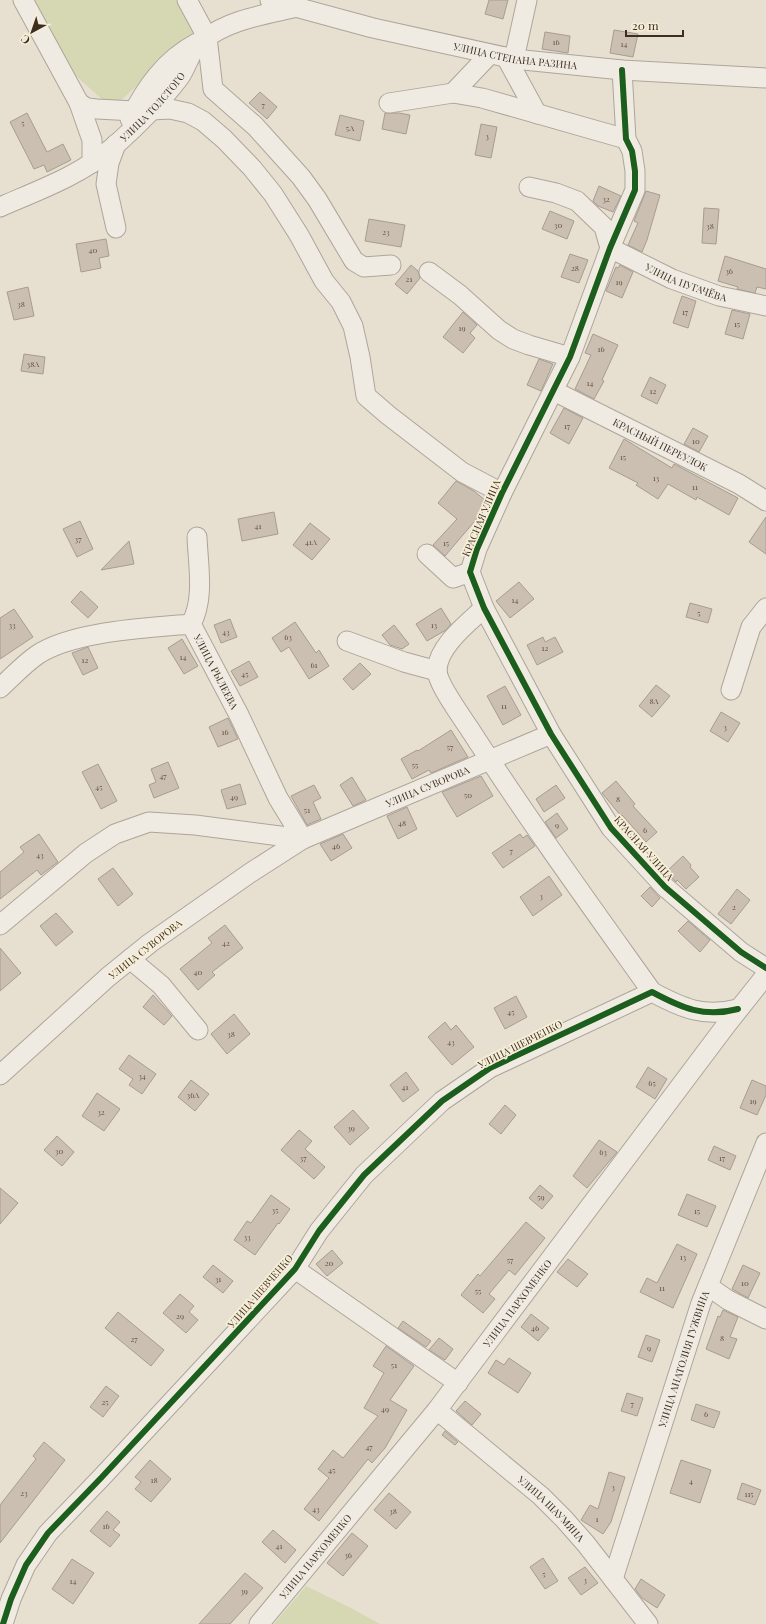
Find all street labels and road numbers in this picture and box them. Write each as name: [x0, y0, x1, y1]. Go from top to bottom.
street label: УЛИЦА СТЕПАНА РАЗИНА: [451, 39, 579, 72]
street label: УЛИЦА ТОЛСТОГО: [116, 69, 188, 145]
street label: УЛИЦА ПУГАЧЁВА: [642, 259, 729, 305]
street label: КРАСНЫЙ ПЕРЕУЛОК: [611, 415, 710, 474]
street label: КРАСНАЯ УЛИЦА: [458, 477, 504, 559]
street label: УЛИЦА РЫЛЕЕВА: [190, 631, 242, 712]
street label: УЛИЦА СУВОРОВА: [383, 762, 472, 811]
street label: КРАСНАЯ УЛИЦА: [611, 813, 677, 884]
street label: УЛИЦА СУВОРОВА: [105, 916, 185, 983]
street label: УЛИЦА ШЕВЧЕНКО: [474, 1017, 565, 1072]
street label: УЛИЦА ШЕВЧЕНКО: [223, 1251, 296, 1332]
street label: УЛИЦА ПАРХОМЕНКО: [479, 1257, 555, 1351]
street label: УЛИЦА АНАТОЛИЯ ГУЖВИНА: [654, 1288, 713, 1430]
street label: УЛИЦА ШАУМЯНА: [514, 1472, 588, 1545]
street label: УЛИЦА ПАРХОМЕНКО: [275, 1511, 355, 1602]

